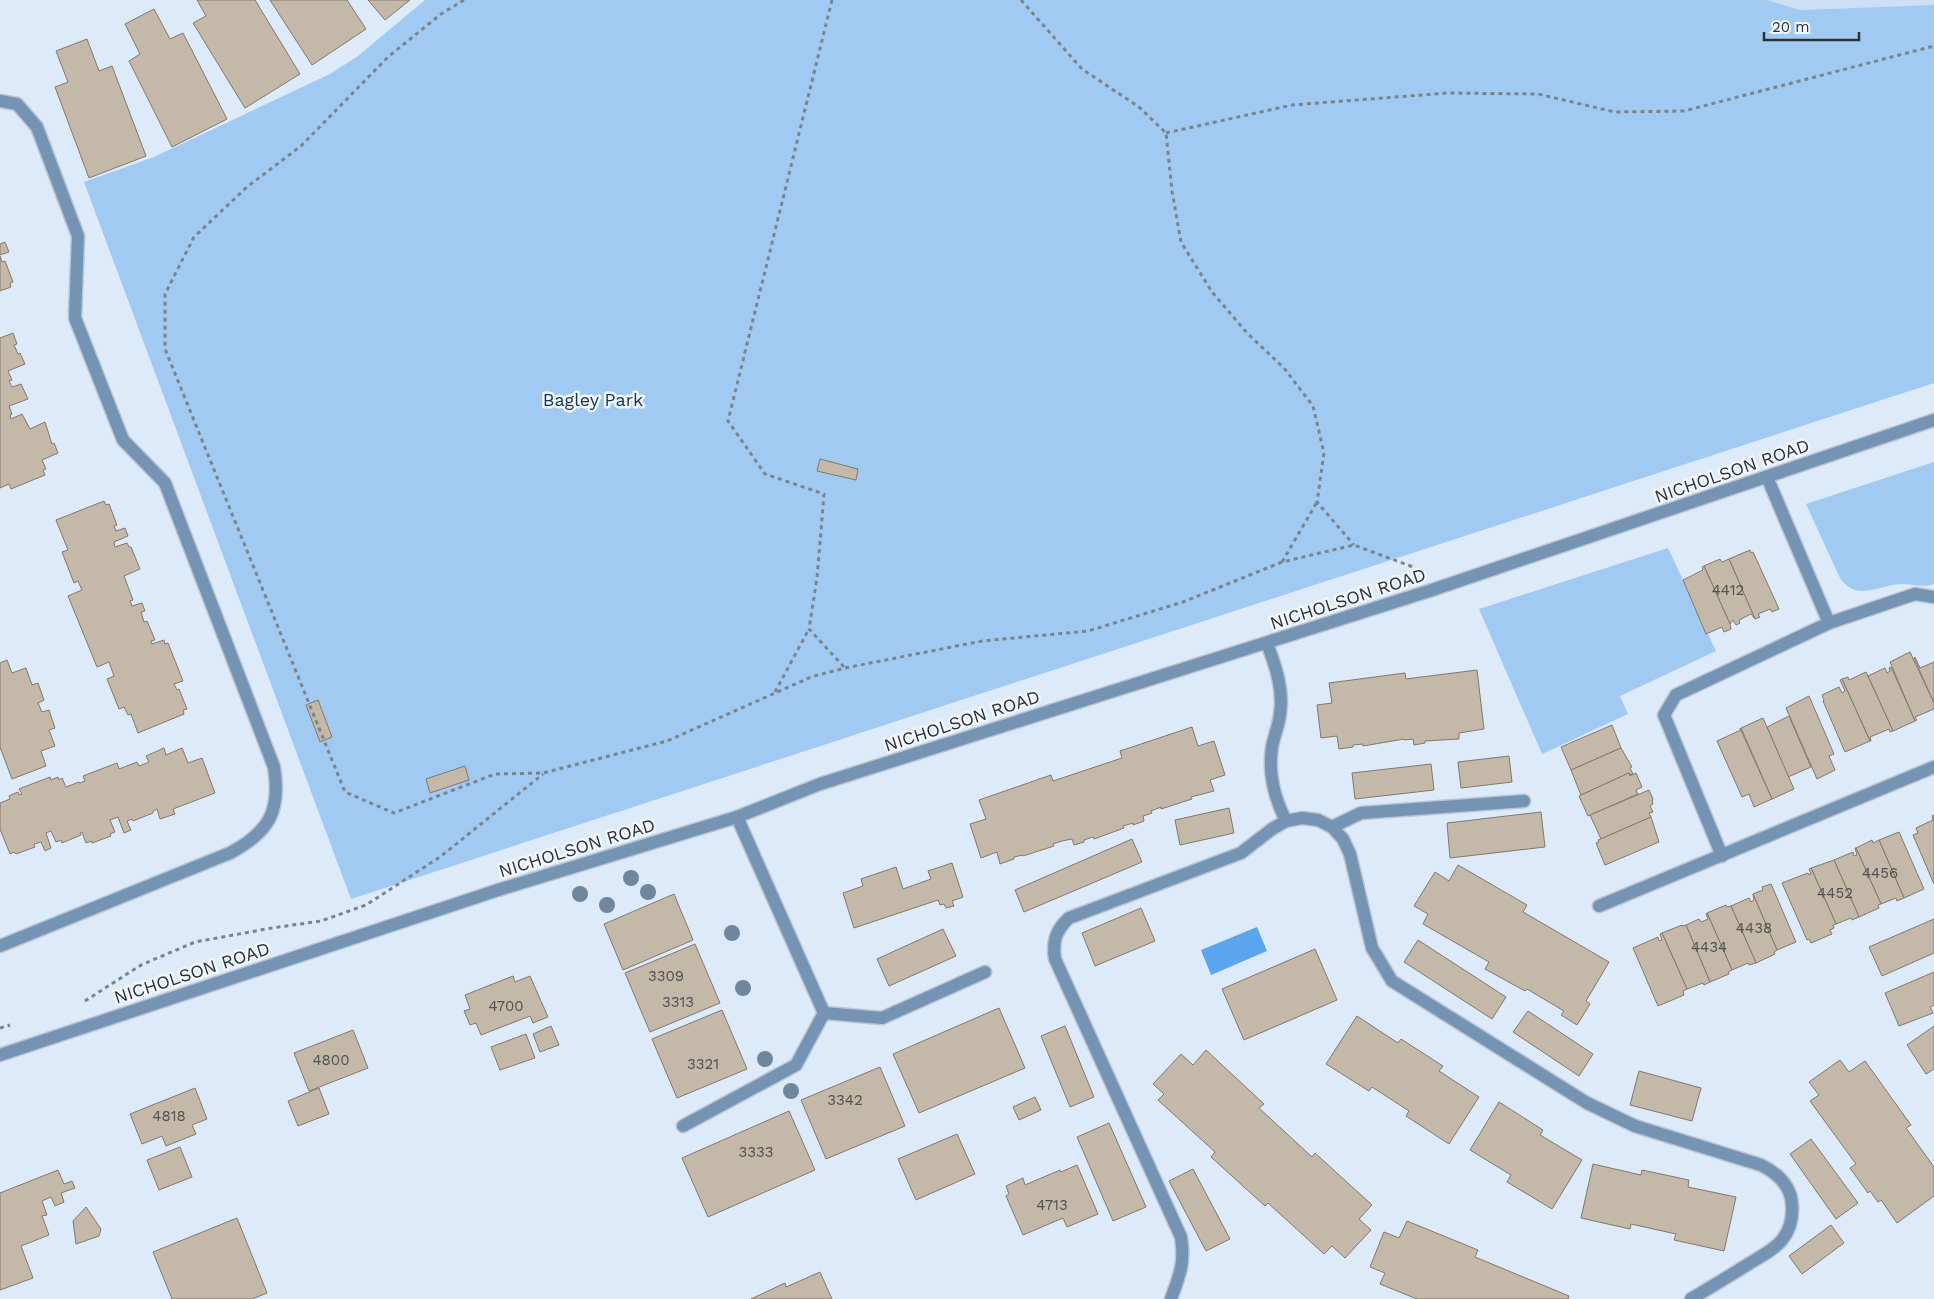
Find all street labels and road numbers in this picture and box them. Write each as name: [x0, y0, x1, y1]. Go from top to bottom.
street label: NICHOLSON ROAD: [1652, 434, 1812, 507]
street label: NICHOLSON ROAD: [1267, 563, 1428, 634]
street label: NICHOLSON ROAD: [881, 685, 1042, 756]
street label: NICHOLSON ROAD: [496, 814, 658, 881]
street label: NICHOLSON ROAD: [111, 937, 272, 1008]

